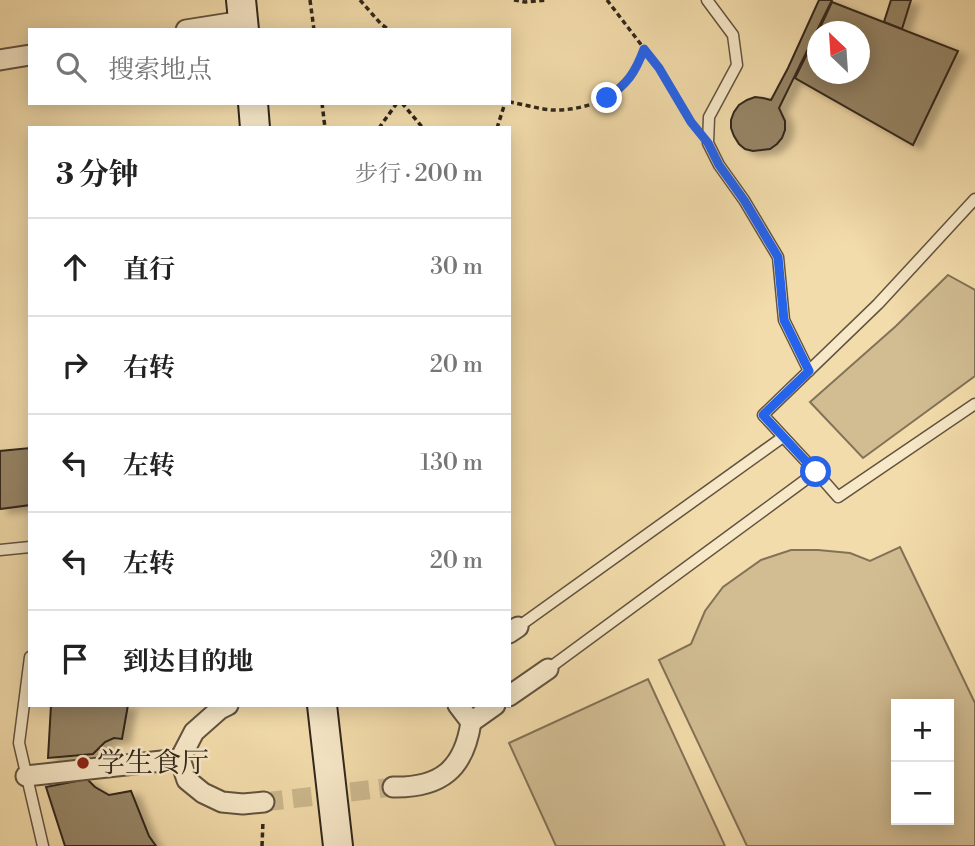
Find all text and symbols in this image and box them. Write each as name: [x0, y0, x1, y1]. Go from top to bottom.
north arrow: [807, 21, 870, 84]
search box: [28, 28, 511, 105]
icon: search: [52, 48, 90, 86]
text: 搜索地点: [108, 54, 212, 86]
route end: [591, 82, 622, 113]
text: 3 分钟: [56, 156, 139, 194]
text: 步行 · 200 m: [355, 160, 483, 188]
icon: ahead: [56, 248, 94, 286]
text: 30 m: [430, 253, 483, 281]
text: 直行: [123, 254, 175, 286]
icon: right: [56, 346, 94, 384]
text: 20 m: [430, 351, 483, 379]
text: 右转: [123, 352, 175, 384]
icon: left: [56, 444, 94, 482]
text: 130 m: [420, 449, 483, 477]
text: 左转: [123, 450, 175, 482]
route start: [800, 456, 831, 487]
icon: left: [56, 542, 94, 580]
text: 20 m: [430, 547, 483, 575]
text: 左转: [123, 548, 175, 580]
icon: arrive: [56, 640, 94, 678]
text: 到达目的地: [123, 646, 253, 678]
map controls: [891, 699, 954, 825]
button: +: [891, 699, 954, 762]
place label: 学生食厅: [97, 746, 209, 781]
marker: 学生食厅: [75, 755, 91, 771]
button: −: [891, 762, 954, 825]

